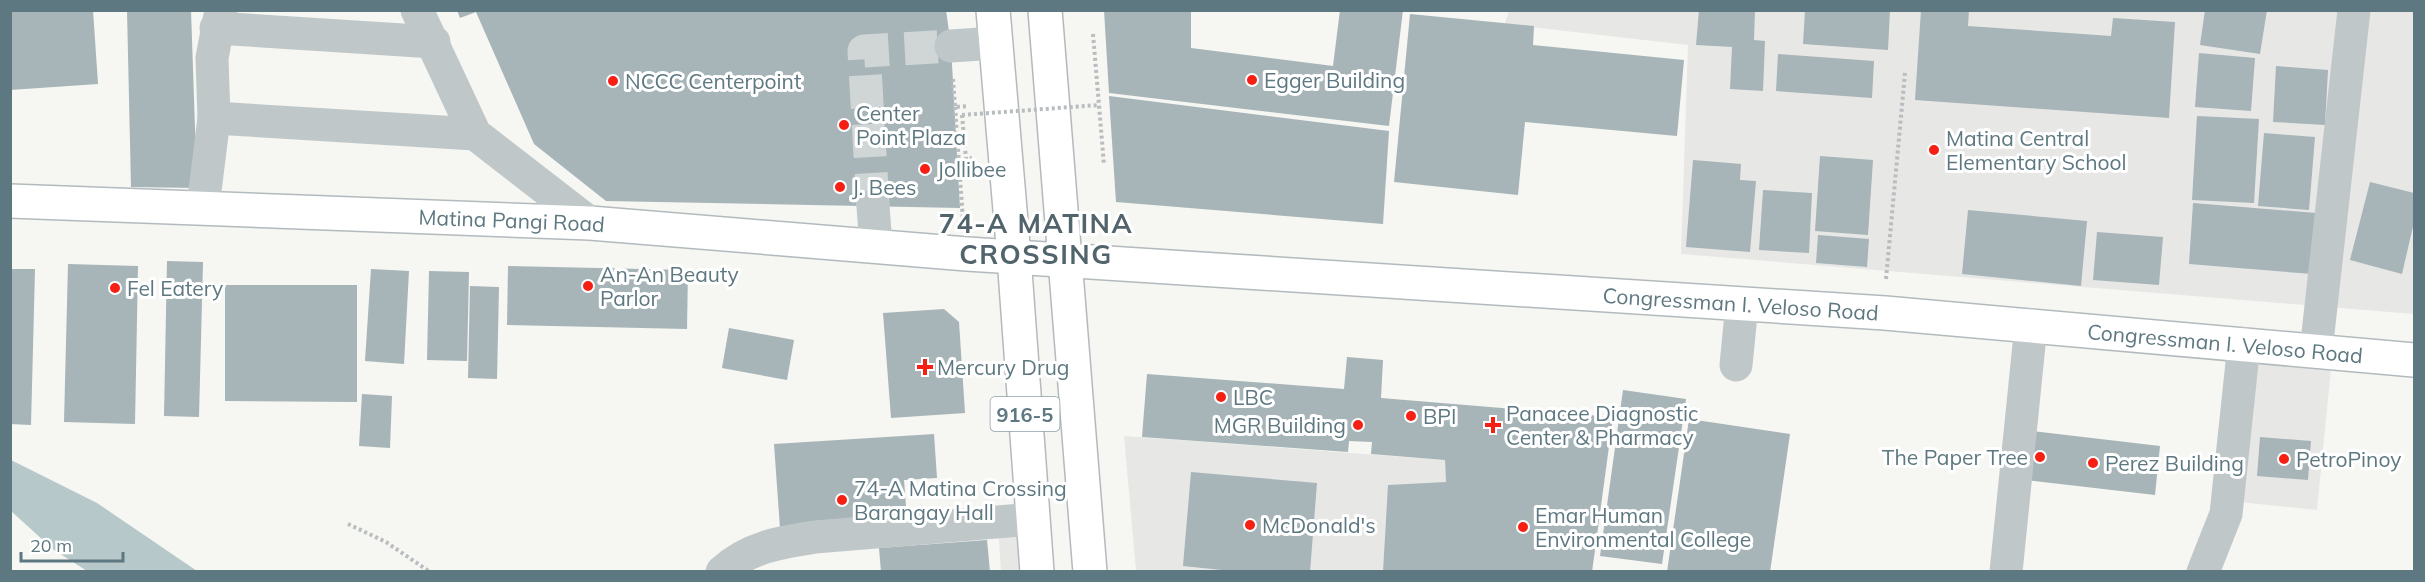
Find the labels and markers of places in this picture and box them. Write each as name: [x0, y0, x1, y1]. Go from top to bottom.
place label: Egger Building: [1264, 67, 1405, 93]
place label: NCCC Centerpoint: [625, 68, 801, 94]
marker: Egger Building: [1245, 73, 1259, 87]
marker: NCCC Centerpoint: [606, 74, 620, 88]
place label: Center Point Plaza: [856, 100, 966, 150]
marker: Center Point Plaza: [837, 118, 851, 132]
place label: Matina Central Elementary School: [1946, 125, 2127, 175]
marker: Matina Central Elementary School: [1927, 143, 1941, 157]
place label: Jollibee: [937, 156, 1006, 182]
marker: Jollibee: [918, 162, 932, 176]
place label: J. Bees: [852, 174, 916, 200]
marker: J. Bees: [833, 180, 847, 194]
place label: An-An Beauty Parlor: [600, 261, 739, 311]
place label: Fel Eatery: [127, 275, 223, 301]
marker: An-An Beauty Parlor: [581, 279, 595, 293]
marker: Fel Eatery: [108, 281, 122, 295]
place label: Mercury Drug: [937, 354, 1069, 380]
marker: Mercury Drug: [918, 360, 932, 374]
place label: LBC: [1233, 384, 1273, 410]
marker: LBC: [1214, 390, 1228, 404]
place label: Panacee Diagnostic Center & Pharmacy: [1506, 400, 1698, 450]
place label: BPI: [1423, 403, 1456, 429]
marker: BPI: [1404, 409, 1418, 423]
place label: MGR Building: [1214, 412, 1346, 438]
marker: Panacee Diagnostic Center & Pharmacy: [1484, 416, 1502, 434]
marker: MGR Building: [1351, 418, 1365, 432]
place label: The Paper Tree: [1882, 444, 2028, 470]
place label: PetroPinoy: [2296, 446, 2401, 472]
marker: The Paper Tree: [2033, 450, 2047, 464]
place label: Perez Building: [2105, 450, 2244, 476]
marker: PetroPinoy: [2277, 452, 2291, 466]
marker: Perez Building: [2086, 456, 2100, 470]
place label: 74-A Matina Crossing Barangay Hall: [854, 475, 1067, 525]
marker: 74-A Matina Crossing Barangay Hall: [835, 493, 849, 507]
place label: Emar Human Environmental College: [1535, 502, 1751, 552]
place label: McDonald's: [1262, 512, 1376, 538]
marker: McDonald's: [1243, 518, 1257, 532]
marker: Emar Human Environmental College: [1516, 520, 1530, 534]

